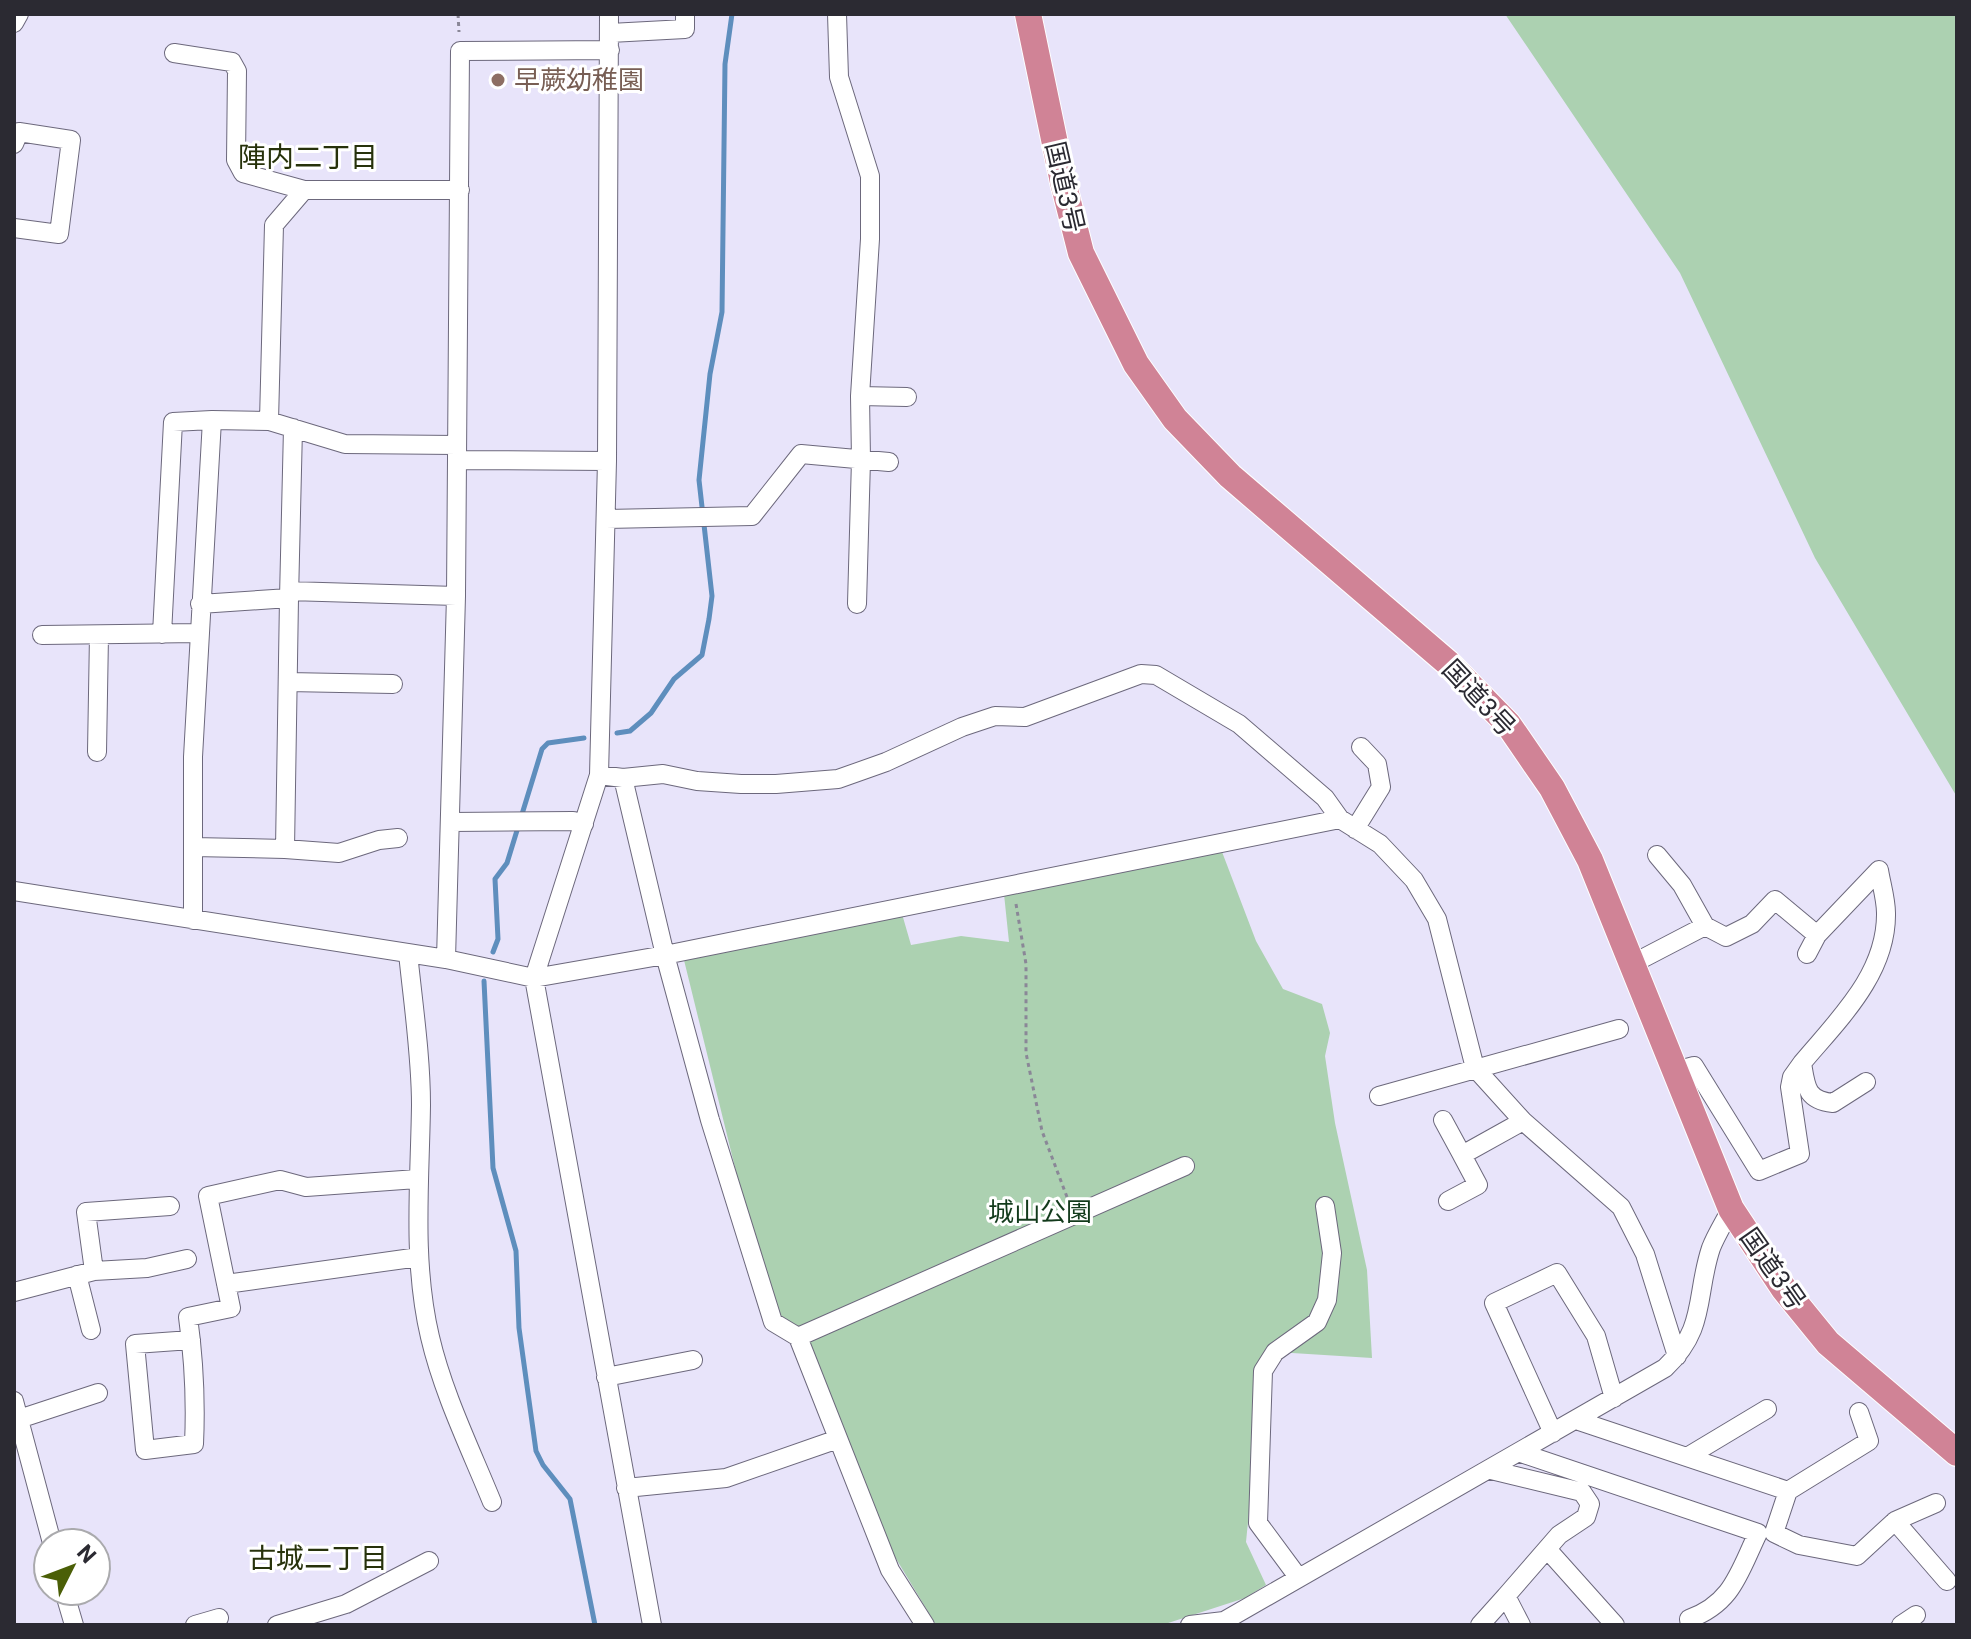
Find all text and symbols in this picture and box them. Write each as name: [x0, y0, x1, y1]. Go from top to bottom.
place label: 早蕨幼稚園: [514, 65, 644, 95]
marker: 早蕨幼稚園: [489, 71, 507, 89]
street label: 国道3号: [1040, 139, 1090, 235]
district label: 陣内二丁目: [238, 141, 378, 174]
street label: 国道3号: [1436, 654, 1522, 742]
park label: 城山公園: [988, 1197, 1092, 1227]
street label: 国道3号: [1734, 1222, 1812, 1316]
north arrow: [32, 1527, 112, 1607]
text: N: [72, 1540, 101, 1568]
district label: 古城二丁目: [248, 1542, 388, 1575]

